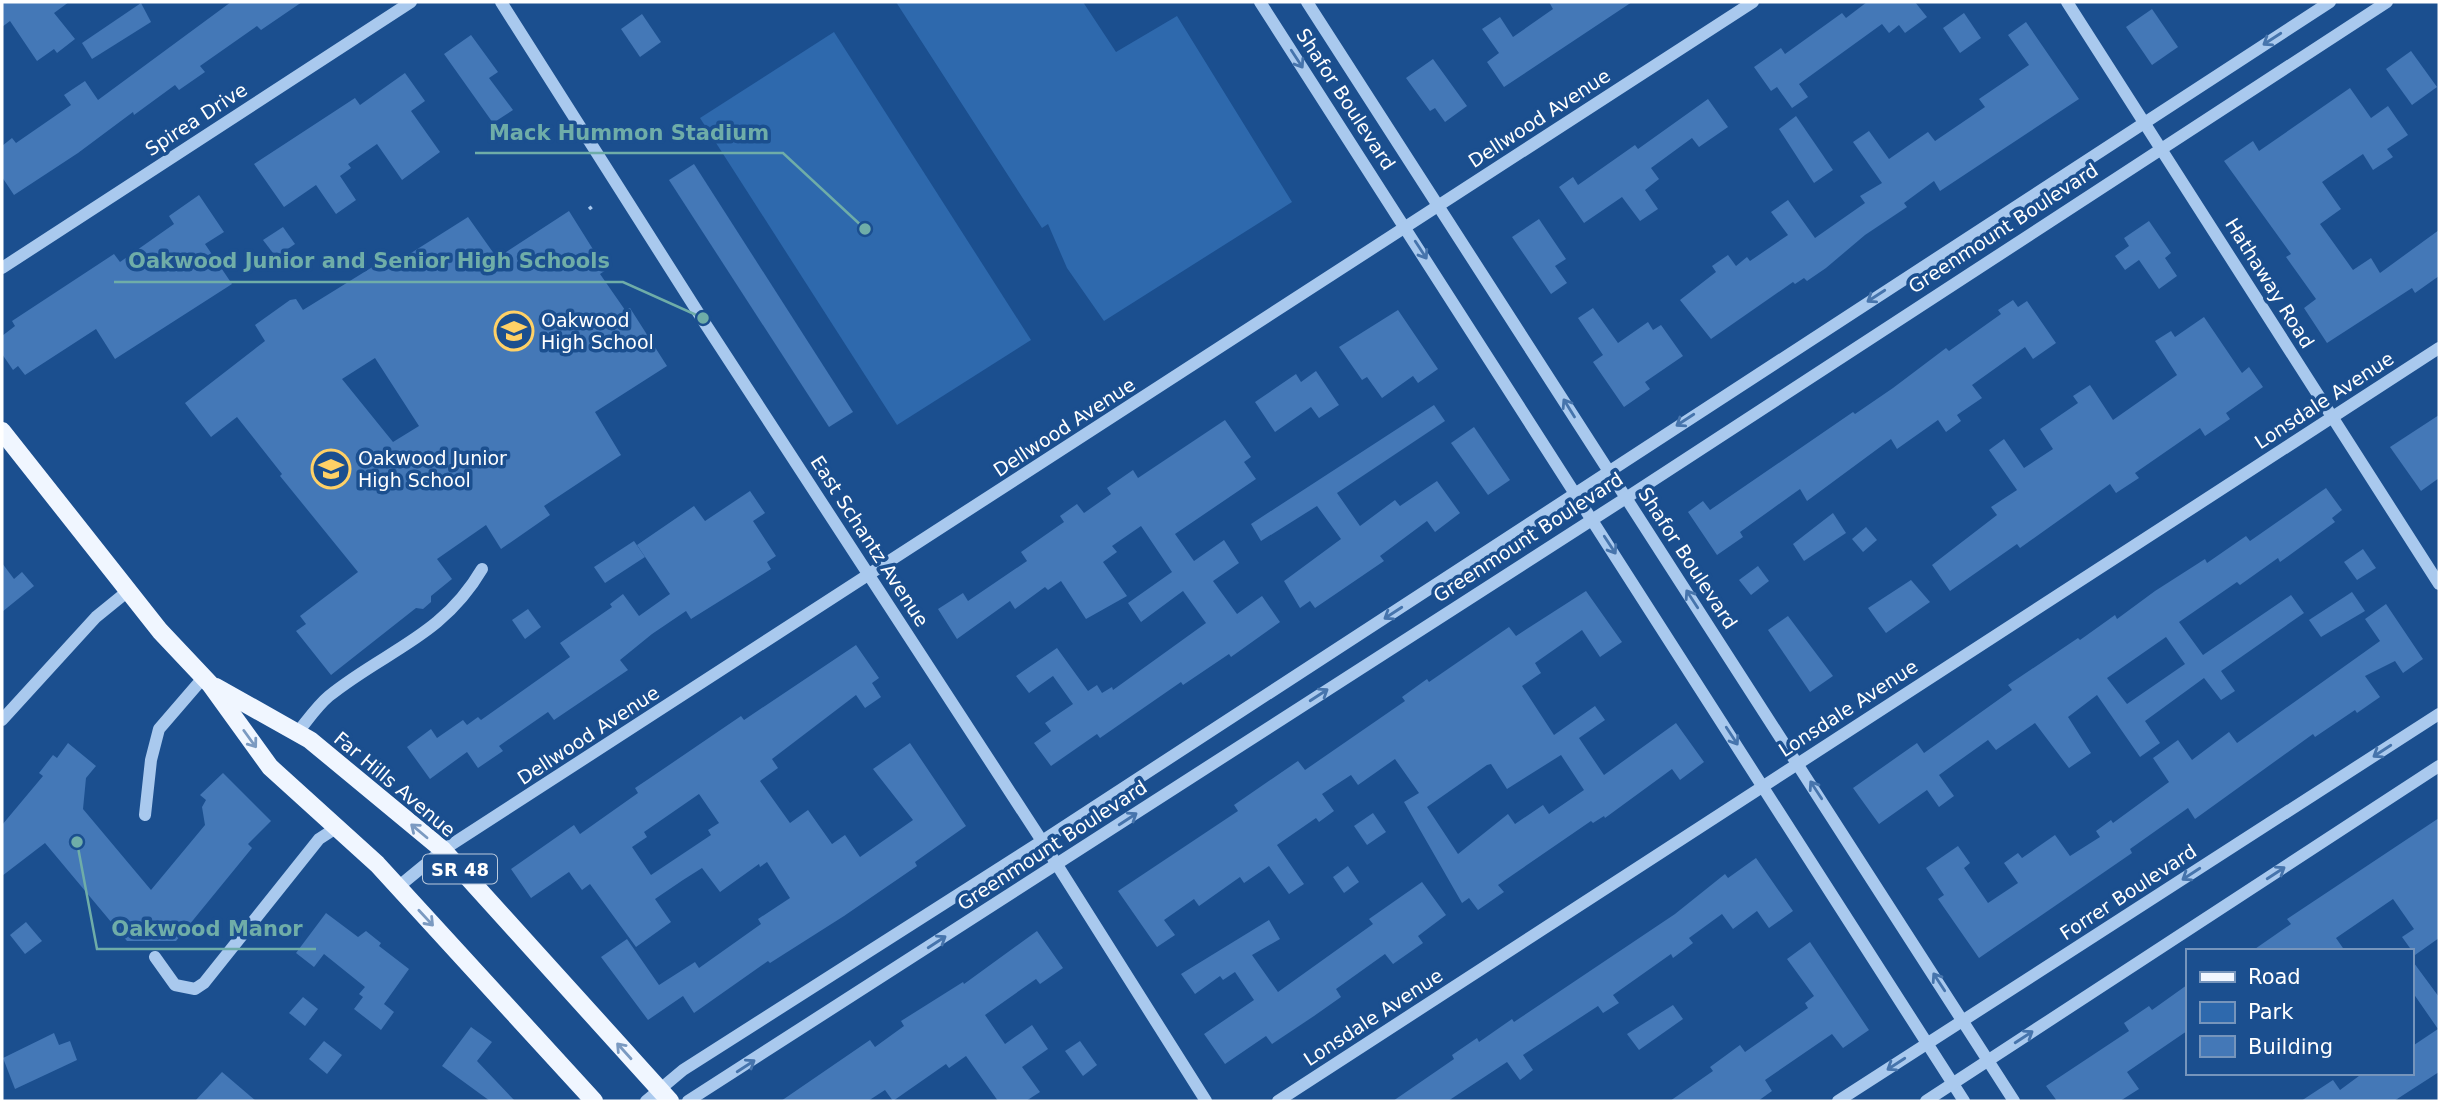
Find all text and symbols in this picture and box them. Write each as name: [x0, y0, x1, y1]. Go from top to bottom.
street label: Shafor Boulevard: [1292, 24, 1400, 174]
one-way arrow: [2263, 32, 2283, 46]
one-way arrow: [1290, 49, 1305, 68]
street label: Dellwood Avenue: [1464, 64, 1614, 172]
street label: Spirea Drive: [141, 78, 251, 160]
callout: Mack Hummon Stadium: [475, 111, 783, 153]
text: Mack Hummon Stadium: [489, 121, 769, 145]
street label: Greenmount Boulevard: [1904, 158, 2102, 298]
street label: Hathaway Road: [2221, 214, 2319, 352]
callout: Oakwood Junior and Senior High Schools: [114, 240, 623, 282]
one-way arrow: [1414, 240, 1428, 259]
text: Oakwood Junior and Senior High Schools: [128, 249, 610, 273]
one-way arrow: [1867, 289, 1886, 303]
place label: Oakwood High School: [541, 309, 654, 353]
school or university icon: Oakwood High School: [493, 310, 535, 352]
street label: Lonsdale Avenue: [2250, 347, 2398, 453]
street label: Dellwood Avenue: [989, 373, 1139, 481]
one-way arrow: [1561, 399, 1576, 418]
one-way arrow: [1676, 413, 1696, 427]
place label: Oakwood Junior High School: [358, 447, 507, 491]
school or university icon: Oakwood Junior High School: [310, 448, 352, 490]
street label: East Schantz Avenue: [806, 451, 934, 631]
street label: Greenmount Boulevard: [1429, 467, 1627, 607]
street label: Shafor Boulevard: [1634, 483, 1742, 633]
one-way arrow: [1603, 534, 1617, 554]
one-way arrow: [1685, 590, 1699, 609]
one-way arrow: [1384, 605, 1403, 620]
street label: Lonsdale Avenue: [1774, 655, 1922, 761]
street label: Dellwood Avenue: [513, 681, 663, 789]
one-way arrow: [1309, 688, 1328, 703]
one-way arrow: [1726, 726, 1740, 746]
street label: Far Hills Avenue: [330, 727, 460, 841]
one-way arrow: [243, 729, 257, 748]
one-way arrow: [2373, 744, 2392, 759]
street label: Greenmount Boulevard: [953, 775, 1151, 915]
one-way arrow: [1809, 780, 1823, 800]
one-way arrow: [1118, 811, 1137, 826]
one-way arrow: [411, 823, 429, 838]
street label: Forrer Boulevard: [2056, 840, 2200, 944]
road number: SR 48: [423, 854, 497, 884]
one-way arrow: [2266, 865, 2285, 880]
one-way arrow: [2181, 868, 2201, 882]
callout: Oakwood Manor: [97, 907, 316, 949]
one-way arrow: [418, 909, 434, 927]
text: Oakwood Manor: [111, 917, 303, 941]
one-way arrow: [927, 935, 946, 950]
legend: [2186, 949, 2413, 1075]
street label: Lonsdale Avenue: [1299, 964, 1447, 1070]
text: Road: [2248, 965, 2301, 989]
one-way arrow: [1931, 972, 1945, 992]
text: Park: [2248, 1000, 2294, 1024]
one-way arrow: [2014, 1030, 2033, 1044]
text: Building: [2248, 1035, 2333, 1059]
one-way arrow: [616, 1042, 632, 1060]
one-way arrow: [1887, 1057, 1907, 1071]
one-way arrow: [736, 1058, 755, 1073]

